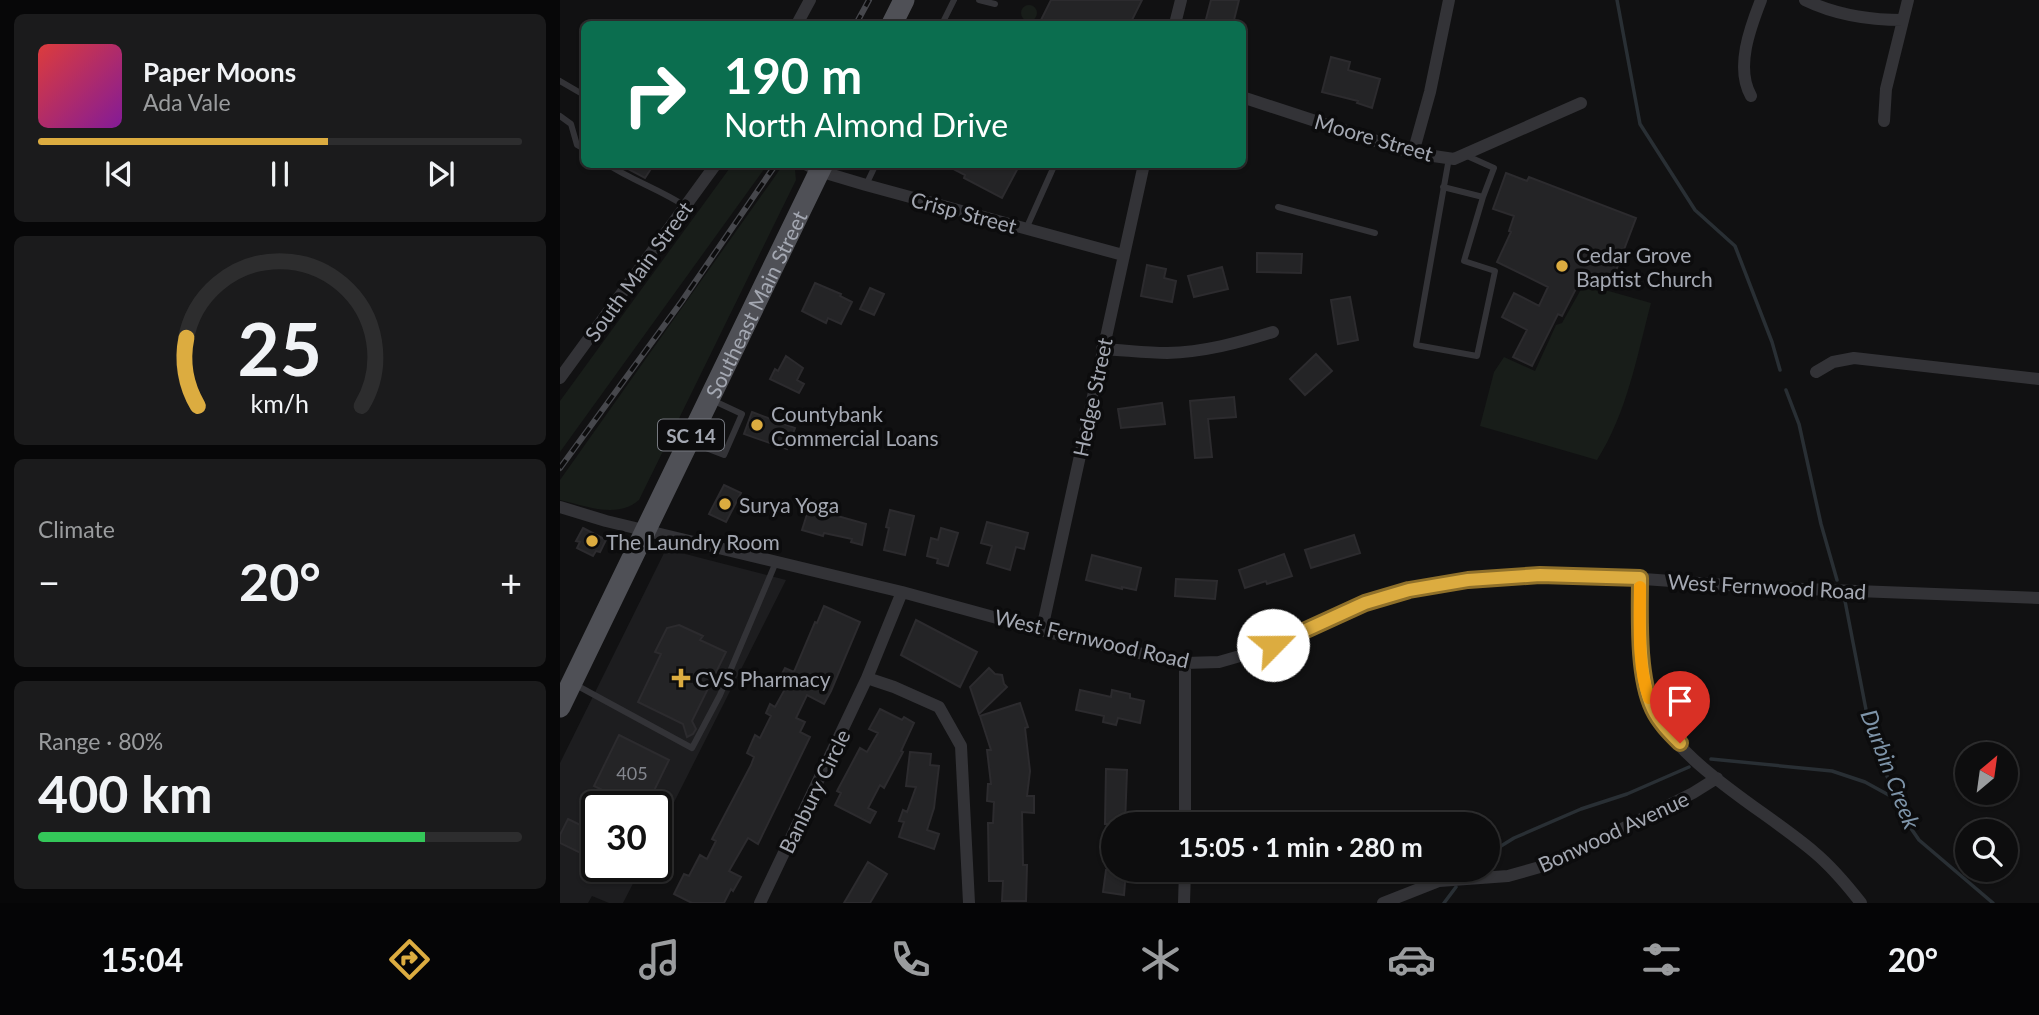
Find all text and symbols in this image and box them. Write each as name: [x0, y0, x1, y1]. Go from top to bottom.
text: 190 m: [724, 46, 862, 104]
icon: right: [609, 49, 700, 140]
text: Paper Moons: [143, 56, 296, 88]
text: Ada Vale: [143, 88, 231, 116]
text: North Almond Drive: [724, 105, 1008, 144]
street label: Moore Street: [1312, 108, 1437, 166]
icon: previous: [100, 155, 138, 193]
icon: pause: [261, 155, 299, 193]
icon: next: [422, 155, 460, 193]
street label: Crisp Street: [909, 186, 1020, 238]
street label: South Main Street: [579, 196, 697, 346]
street label: Southeast Main Street: [699, 206, 811, 401]
place label: Cedar Grove Baptist Church: [1576, 242, 1713, 291]
marker: Cedar Grove Baptist Church: [1554, 258, 1570, 274]
text: 25: [238, 305, 322, 393]
street label: Hedge Street: [1067, 335, 1117, 459]
text: km/h: [251, 388, 309, 418]
place label: Countybank Commercial Loans: [771, 401, 939, 450]
marker: Countybank Commercial Loans: [749, 417, 765, 433]
road number: SC 14: [658, 420, 724, 450]
place label: Surya Yoga: [739, 492, 839, 517]
marker: Surya Yoga: [717, 496, 733, 512]
text: Climate: [38, 515, 115, 543]
place label: The Laundry Room: [606, 529, 780, 554]
marker: The Laundry Room: [584, 533, 600, 549]
text: 20°: [239, 550, 321, 612]
text: −: [38, 559, 60, 605]
text: +: [500, 559, 522, 605]
street label: West Fernwood Road: [1667, 568, 1867, 604]
street label: West Fernwood Road: [992, 603, 1192, 673]
position arrow: [1236, 608, 1310, 682]
place label: CVS Pharmacy: [695, 666, 831, 691]
marker: CVS Pharmacy: [673, 670, 689, 686]
pin: [1650, 671, 1710, 743]
icon: arrive: [1661, 682, 1699, 720]
water label: Durbin Creek: [1855, 705, 1927, 834]
street label: Banbury Circle: [773, 725, 855, 857]
text: Range · 80%: [38, 727, 163, 755]
north arrow: [1955, 742, 2018, 805]
map controls: [1955, 742, 2018, 882]
text: 400 km: [38, 762, 212, 824]
house number: 405: [616, 762, 648, 784]
street label: Bonwood Avenue: [1534, 785, 1692, 877]
speed limit sign: 30: [581, 791, 672, 882]
button: search: [1955, 819, 2018, 882]
text: 15:05 · 1 min · 280 m: [1178, 831, 1423, 863]
icon: directions: [385, 935, 434, 984]
icon: music: [635, 935, 684, 984]
icon: phone: [886, 935, 935, 984]
icon: climate: [1136, 935, 1185, 984]
icon: car: [1387, 935, 1436, 984]
icon: filters: [1637, 935, 1686, 984]
text: 15:04: [101, 940, 183, 979]
text: 20°: [1888, 940, 1938, 979]

